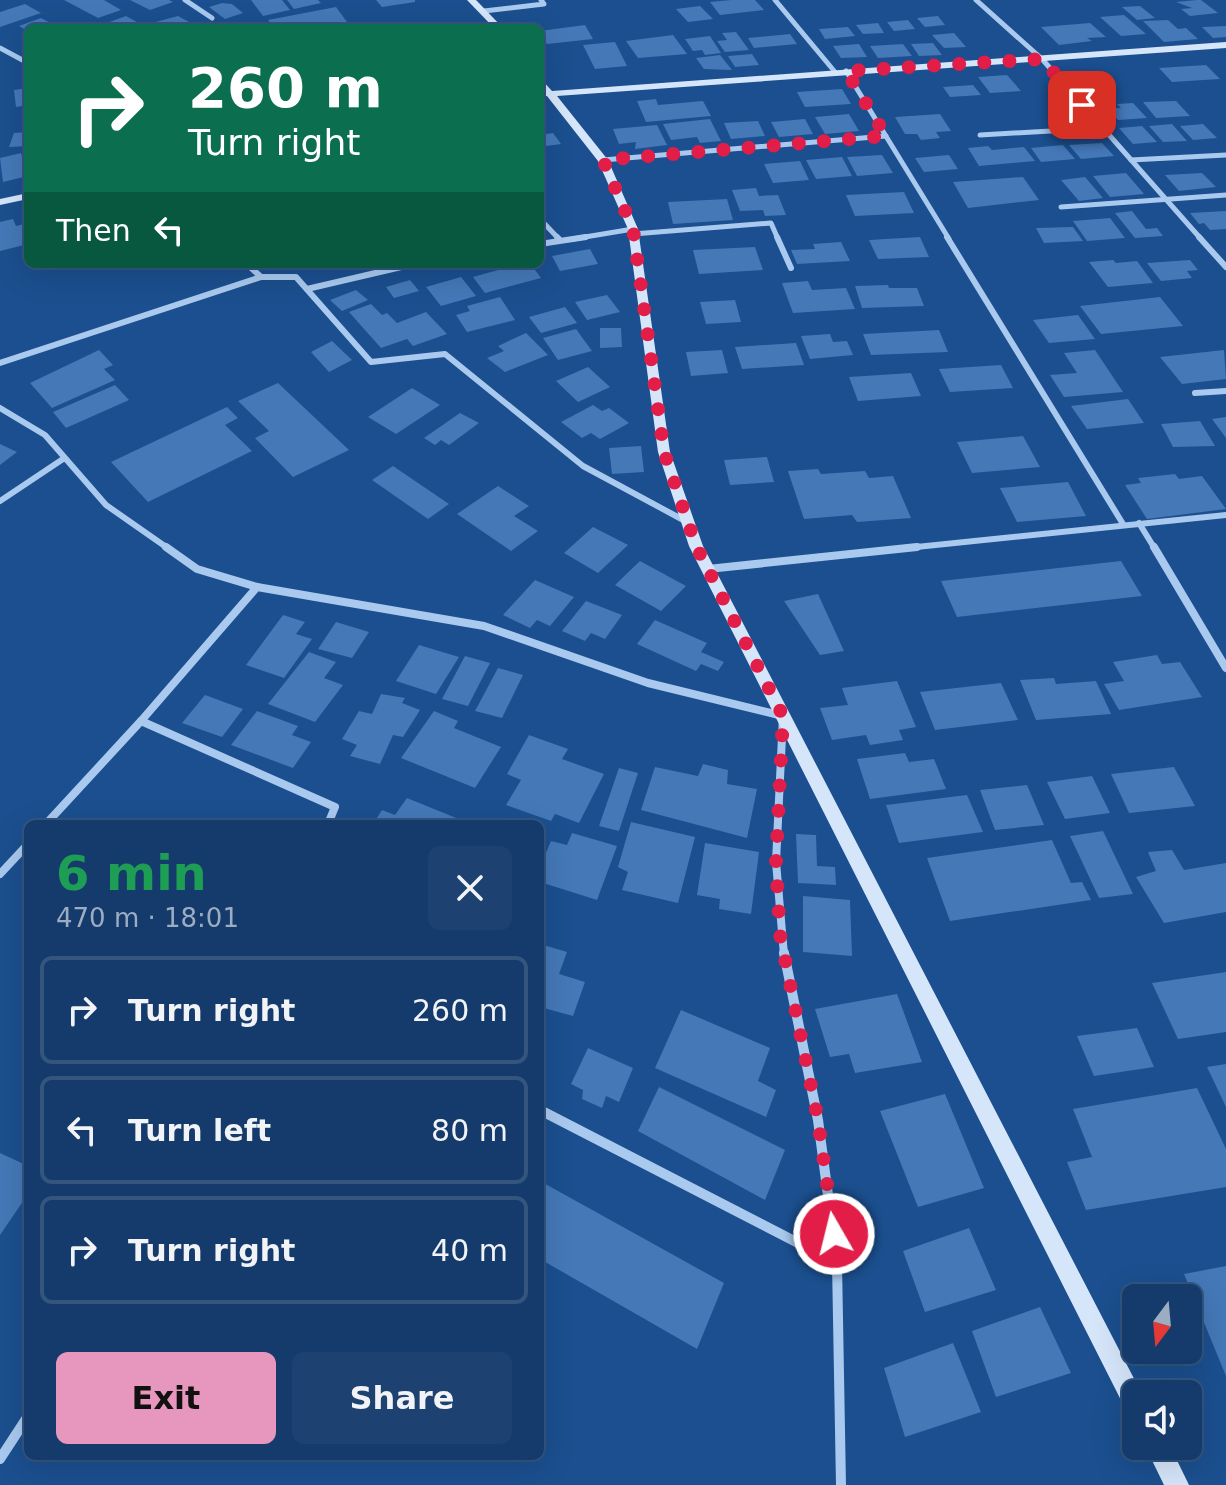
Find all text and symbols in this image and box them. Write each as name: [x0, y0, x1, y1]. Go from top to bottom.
text: 260 m: [188, 55, 383, 120]
icon: right: [56, 56, 160, 160]
pin: [1048, 71, 1116, 139]
icon: arrive: [1060, 83, 1104, 127]
text: Turn right: [188, 122, 360, 163]
icon: left: [147, 208, 191, 252]
text: Then: [56, 213, 131, 248]
text: 6 min: [56, 845, 207, 901]
button: close: [428, 846, 512, 930]
text: 470 m · 18:01: [56, 903, 239, 933]
icon: right: [60, 988, 104, 1032]
text: Turn right: [128, 993, 295, 1028]
text: 260 m: [412, 993, 508, 1028]
icon: left: [60, 1108, 104, 1152]
text: Turn left: [128, 1113, 271, 1148]
text: 80 m: [431, 1113, 508, 1148]
position arrow: [792, 1192, 876, 1276]
icon: right: [60, 1228, 104, 1272]
text: Turn right: [128, 1233, 295, 1268]
text: 40 m: [431, 1233, 508, 1268]
north arrow: [1122, 1284, 1202, 1364]
map controls: [1122, 1284, 1202, 1460]
button: Exit: [56, 1352, 276, 1444]
button: Share: [292, 1352, 512, 1444]
button: sound: [1122, 1380, 1202, 1460]

